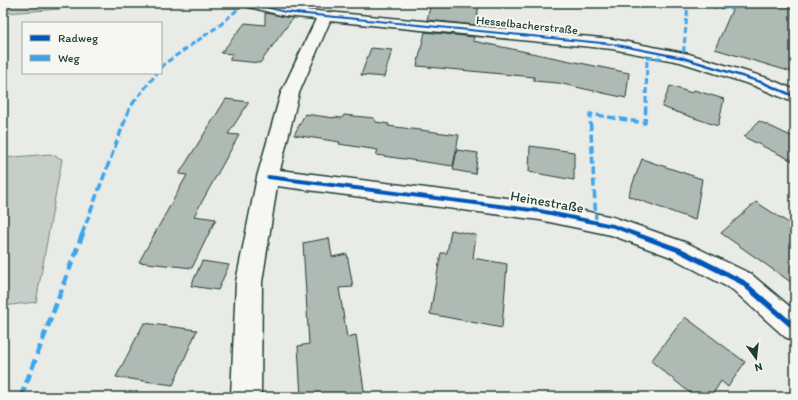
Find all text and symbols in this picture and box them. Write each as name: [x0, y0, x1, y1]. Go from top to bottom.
street label: Hesselbacherstraße: [475, 13, 579, 37]
legend: [22, 22, 162, 74]
text: Radweg: [58, 31, 99, 45]
text: Weg: [58, 51, 81, 65]
street label: Heinestraße: [509, 187, 585, 217]
north arrow: [736, 338, 776, 378]
text: N: [753, 360, 764, 374]

